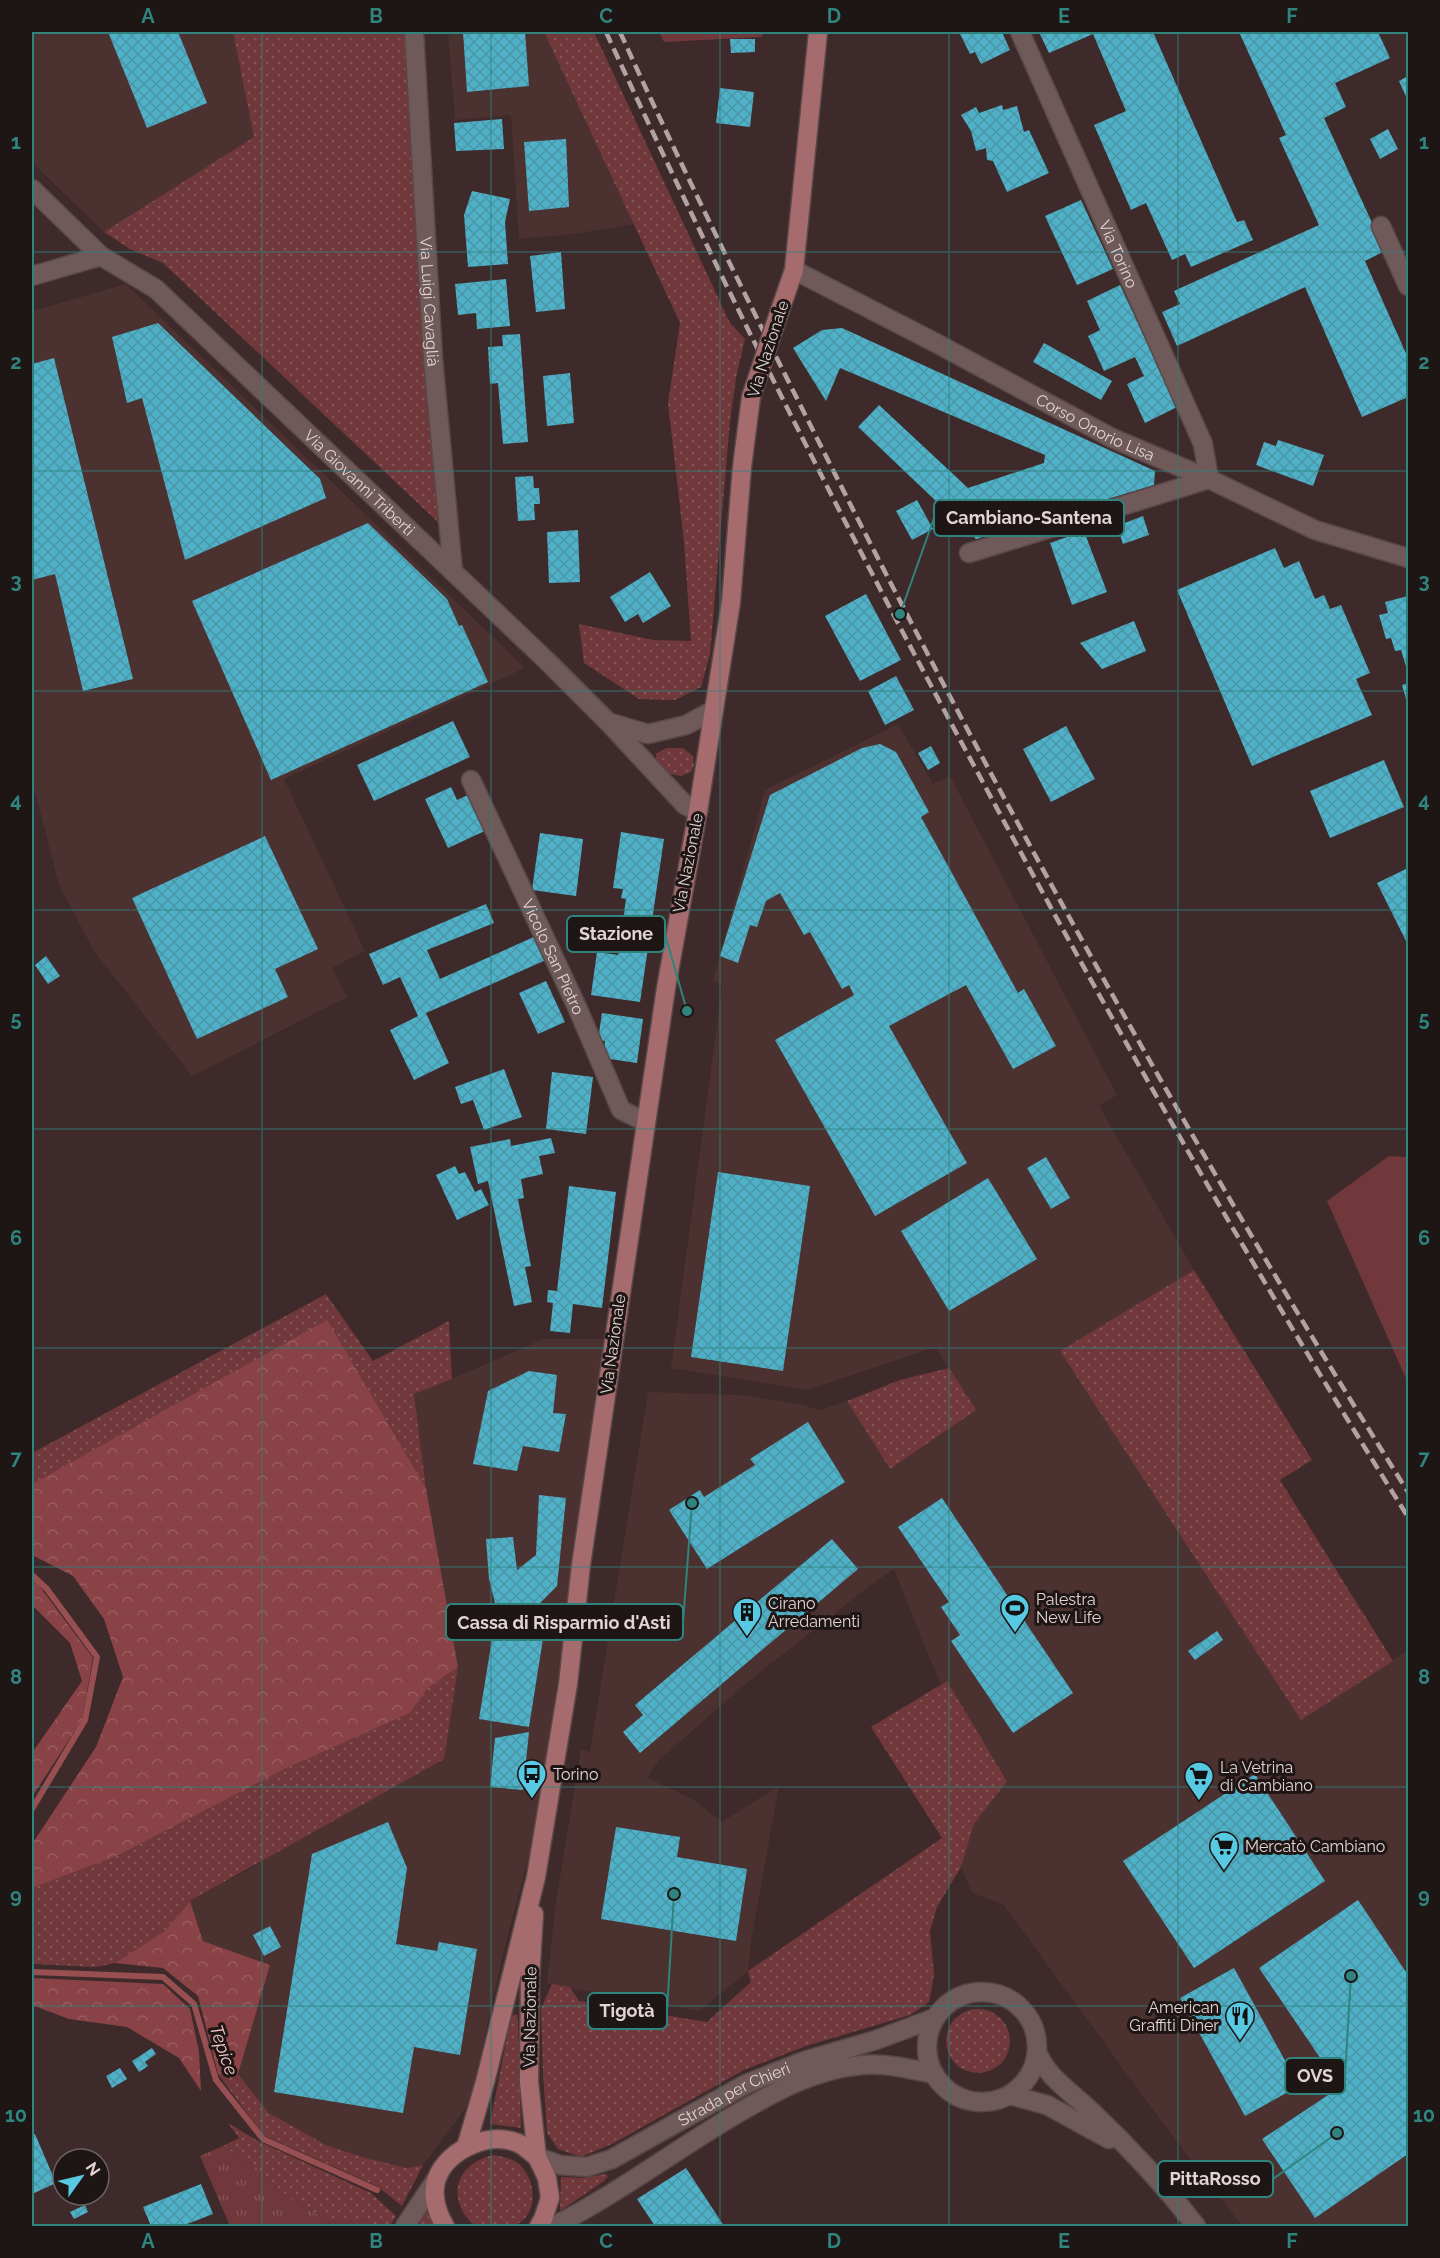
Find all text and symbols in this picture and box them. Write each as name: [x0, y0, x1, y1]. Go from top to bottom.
text: A: [141, 4, 155, 28]
text: B: [369, 4, 383, 28]
text: C: [599, 4, 613, 28]
text: D: [827, 4, 841, 28]
text: E: [1058, 4, 1070, 28]
text: F: [1286, 4, 1298, 28]
text: 1: [11, 130, 21, 154]
text: 1: [1419, 130, 1429, 154]
street label: Via Torino: [1095, 217, 1142, 291]
street label: Via Luigi Cavaglià: [416, 236, 443, 367]
street label: Via Nazionale: [743, 298, 793, 400]
text: 2: [10, 350, 22, 374]
text: 2: [1418, 350, 1430, 374]
street label: Corso Onorio Lisa: [1033, 389, 1158, 464]
street label: Via Giovanni Triberti: [300, 425, 419, 539]
callout: Cambiano-Santena: [934, 500, 1124, 536]
text: Cambiano-Santena: [946, 507, 1112, 528]
text: 3: [10, 569, 22, 593]
text: 3: [1418, 569, 1430, 593]
text: 4: [10, 788, 22, 812]
text: 4: [1418, 788, 1430, 812]
street label: Via Nazionale: [669, 812, 707, 914]
street label: Vicolo San Pietro: [518, 896, 589, 1017]
callout: Stazione: [567, 916, 665, 952]
text: Stazione: [579, 923, 653, 944]
text: 5: [10, 1007, 22, 1031]
text: 5: [1418, 1007, 1430, 1031]
text: 6: [10, 1226, 22, 1250]
text: 6: [1418, 1226, 1430, 1250]
street label: Via Nazionale: [597, 1293, 629, 1395]
text: 7: [10, 1446, 22, 1470]
text: 7: [1418, 1446, 1430, 1470]
place label: Palestra New Life: [1036, 1590, 1101, 1627]
sports icon: Palestra New Life: [999, 1592, 1031, 1634]
place label: Cirano Arredamenti: [768, 1594, 860, 1631]
building icon: Cirano Arredamenti: [731, 1596, 763, 1638]
callout: Cassa di Risparmio d'Asti: [446, 1604, 683, 1640]
text: Cassa di Risparmio d'Asti: [457, 1612, 671, 1633]
text: 8: [10, 1665, 22, 1689]
text: 8: [1418, 1665, 1430, 1689]
bus stop icon: Torino: [516, 1758, 548, 1800]
place label: La Vetrina di Cambiano: [1220, 1758, 1313, 1795]
supermarket icon: La Vetrina di Cambiano: [1183, 1760, 1215, 1802]
place label: Torino: [553, 1765, 598, 1784]
supermarket icon: Mercatò Cambiano: [1208, 1830, 1240, 1872]
place label: Mercatò Cambiano: [1245, 1837, 1385, 1856]
text: 9: [10, 1884, 22, 1908]
text: 9: [1418, 1884, 1430, 1908]
street label: Via Nazionale: [520, 1966, 540, 2068]
callout: Tigotà: [588, 1993, 667, 2029]
place label: American Graffiti Diner: [1129, 1998, 1219, 2035]
text: Tigotà: [599, 2000, 655, 2021]
restaurant icon: American Graffiti Diner: [1224, 2000, 1256, 2042]
water label: Tepice: [206, 2022, 242, 2078]
street label: Strada per Chieri: [674, 2058, 793, 2130]
callout: OVS: [1285, 2058, 1345, 2094]
text: OVS: [1297, 2065, 1333, 2086]
text: 10: [5, 2103, 27, 2127]
text: 10: [1413, 2103, 1435, 2127]
north arrow: [51, 2147, 111, 2207]
text: N: [82, 2159, 104, 2179]
callout: PittaRosso: [1158, 2161, 1273, 2197]
text: PittaRosso: [1169, 2168, 1261, 2189]
text: A: [141, 2229, 155, 2253]
text: B: [369, 2229, 383, 2253]
text: C: [599, 2229, 613, 2253]
text: D: [827, 2229, 841, 2253]
text: E: [1058, 2229, 1070, 2253]
text: F: [1286, 2229, 1298, 2253]

